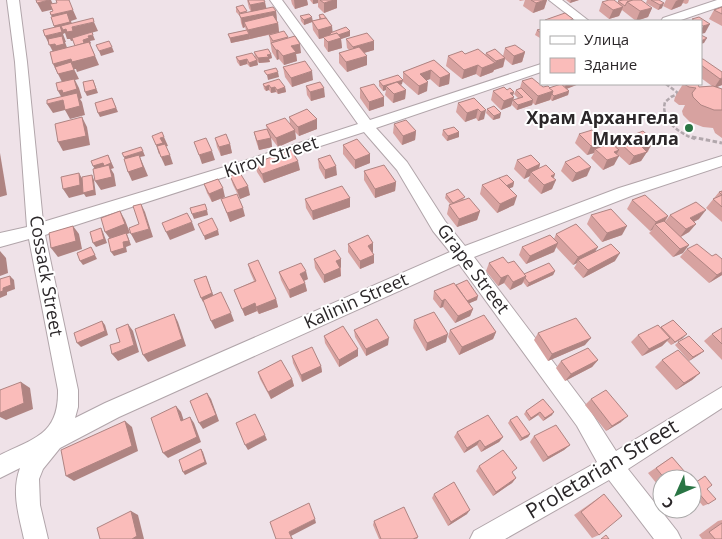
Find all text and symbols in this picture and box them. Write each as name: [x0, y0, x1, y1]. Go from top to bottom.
legend: [540, 20, 702, 85]
text: Улица: [584, 29, 629, 49]
text: Здание: [584, 54, 637, 74]
place label: Храм Архангела Михаила: [526, 105, 679, 150]
marker: Храм Архангела Михаила: [683, 122, 695, 134]
street label: Kirov Street: [221, 130, 321, 183]
street label: Cossack Street: [25, 213, 69, 338]
street label: Grape Street: [432, 219, 515, 318]
street label: Kalinin Street: [300, 266, 411, 334]
street label: Proletarian Street: [520, 412, 683, 525]
north arrow: [652, 469, 702, 519]
text: С: [658, 494, 677, 513]

